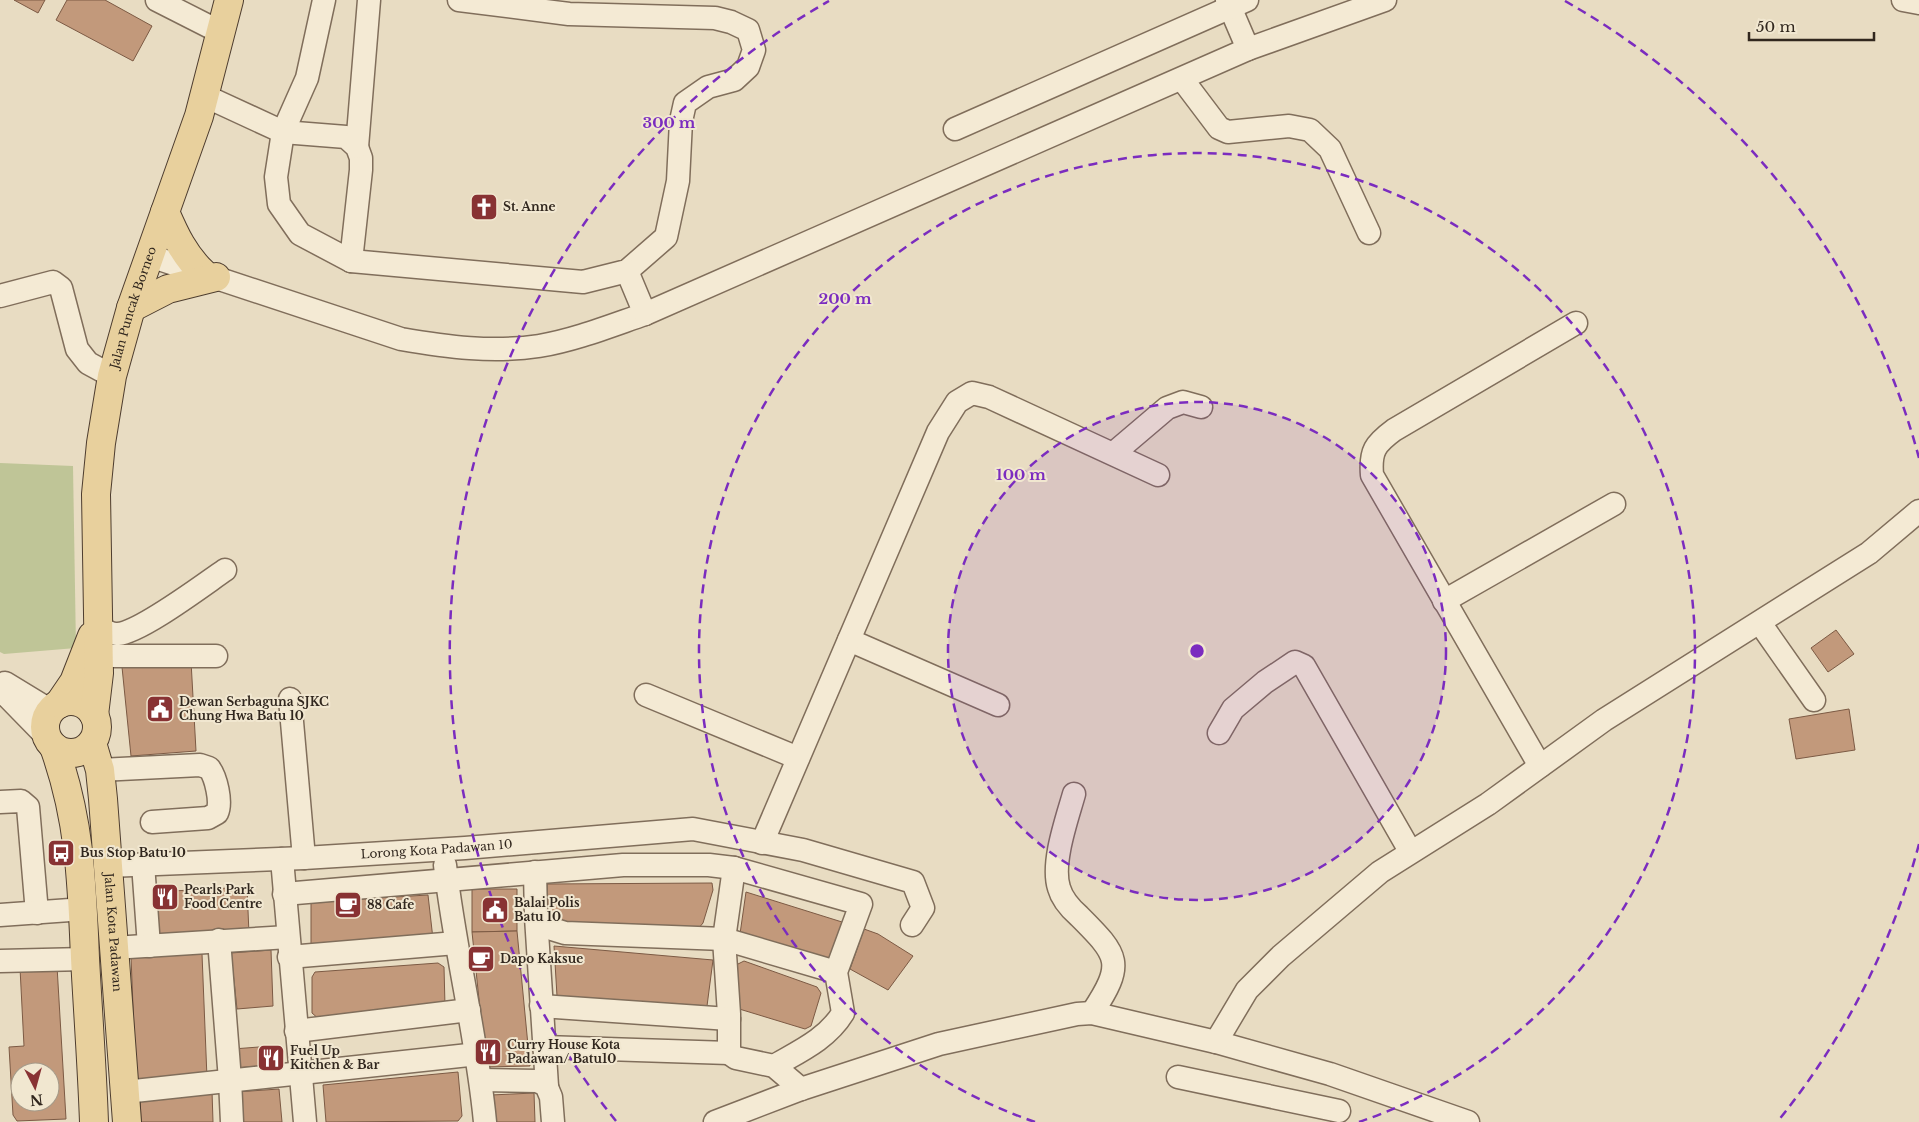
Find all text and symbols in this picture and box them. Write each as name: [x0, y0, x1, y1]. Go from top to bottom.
scale bar: [1749, 10, 1874, 42]
text: 50 m: [1756, 17, 1796, 36]
text: 300 m: [643, 113, 696, 132]
church icon: St. Anne: [469, 192, 499, 222]
place label: St. Anne: [503, 199, 555, 214]
street label: Jalan Puncak Borneo: [106, 244, 159, 372]
text: 200 m: [819, 289, 872, 308]
text: 100 m: [996, 465, 1046, 484]
centre of rings: [1188, 642, 1206, 660]
public building icon: Dewan Serbaguna SJKC Chung Hwa Batu 10: [145, 694, 175, 724]
place label: Dewan Serbaguna SJKC Chung Hwa Batu 10: [179, 694, 329, 723]
street label: Lorong Kota Padawan 10: [360, 836, 513, 861]
bus stop icon: Bus Stop Batu 10: [46, 838, 76, 868]
place label: Bus Stop Batu 10: [80, 845, 186, 860]
street label: Jalan Kota Padawan: [101, 870, 125, 992]
restaurant icon: Pearls Park Food Centre: [150, 882, 180, 912]
place label: Pearls Park Food Centre: [184, 882, 262, 911]
cafe icon: 88 Cafe: [333, 890, 363, 920]
public building icon: Balai Polis Batu 10: [480, 895, 510, 925]
place label: Balai Polis Batu 10: [514, 895, 580, 924]
place label: 88 Cafe: [367, 897, 414, 912]
cafe icon: Dapo Kaksue: [466, 944, 496, 974]
place label: Dapo Kaksue: [500, 951, 583, 966]
restaurant icon: Curry House Kota Padawan/ Batu10: [473, 1037, 503, 1067]
place label: Curry House Kota Padawan/ Batu10: [507, 1037, 620, 1066]
restaurant icon: Fuel Up Kitchen & Bar: [256, 1043, 286, 1073]
place label: Fuel Up Kitchen & Bar: [290, 1043, 379, 1072]
north arrow: [10, 1062, 60, 1112]
text: N: [29, 1090, 44, 1110]

